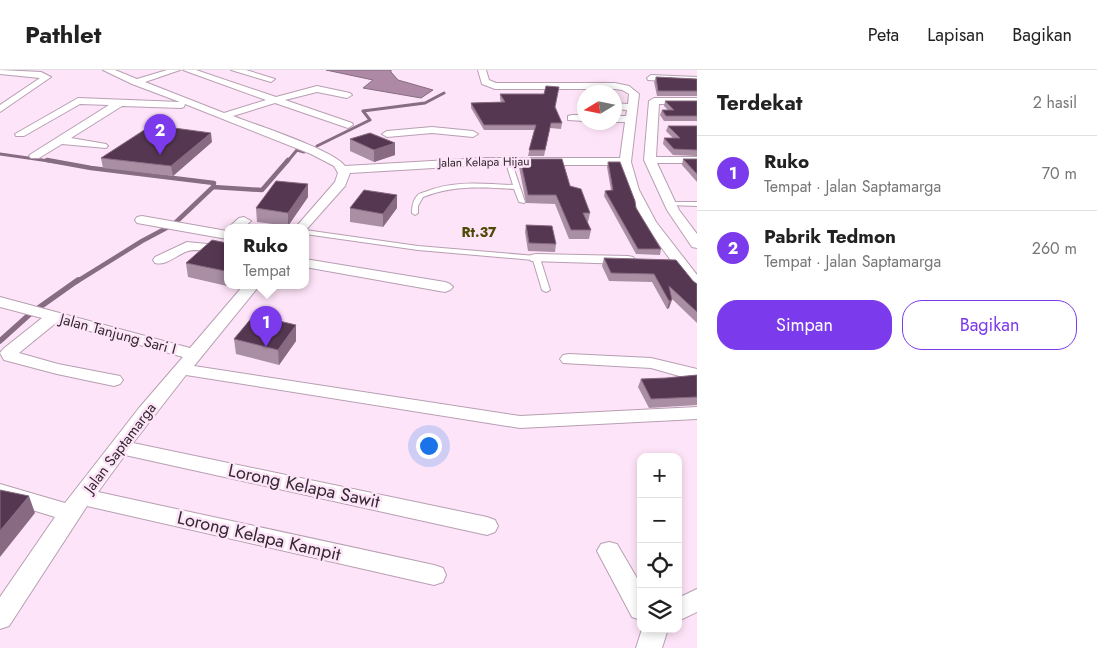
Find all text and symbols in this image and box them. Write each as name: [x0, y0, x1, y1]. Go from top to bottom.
text: Pathlet: [25, 17, 101, 52]
text: Peta: [868, 22, 899, 48]
text: Lapisan: [927, 22, 984, 48]
text: Bagikan: [1012, 22, 1072, 48]
north arrow: [577, 85, 622, 130]
text: Terdekat: [717, 88, 802, 118]
text: 2 hasil: [1033, 91, 1077, 114]
pin: 2: [144, 114, 176, 155]
text: Ruko: [764, 148, 809, 175]
street label: Jalan Kelapa Hijau: [436, 152, 530, 172]
text: 1: [729, 162, 737, 185]
text: 70 m: [1042, 162, 1077, 185]
text: Tempat · Jalan Saptamarga: [764, 175, 941, 198]
district label: Rt.37: [462, 222, 497, 242]
text: Pabrik Tedmon: [764, 223, 896, 250]
popup: [224, 224, 309, 289]
text: Ruko: [243, 232, 288, 259]
text: 2: [728, 237, 738, 260]
text: 260 m: [1032, 237, 1077, 260]
text: Tempat · Jalan Saptamarga: [764, 250, 941, 273]
text: Tempat: [243, 259, 290, 282]
button: Simpan: [717, 300, 892, 350]
button: Bagikan: [902, 300, 1077, 350]
pin: 1: [250, 306, 282, 347]
street label: Jalan Tanjung Sari I: [55, 307, 179, 360]
street label: Jalan Saptamarga: [77, 398, 161, 499]
your location: [416, 433, 442, 459]
map controls: [637, 453, 682, 633]
button: +: [637, 453, 682, 498]
street label: Lorong Kelapa Sawit: [226, 457, 383, 515]
button: −: [637, 498, 682, 543]
street label: Lorong Kelapa Kampit: [175, 505, 344, 568]
button: locate: [637, 543, 682, 588]
button: layers: [637, 588, 682, 633]

